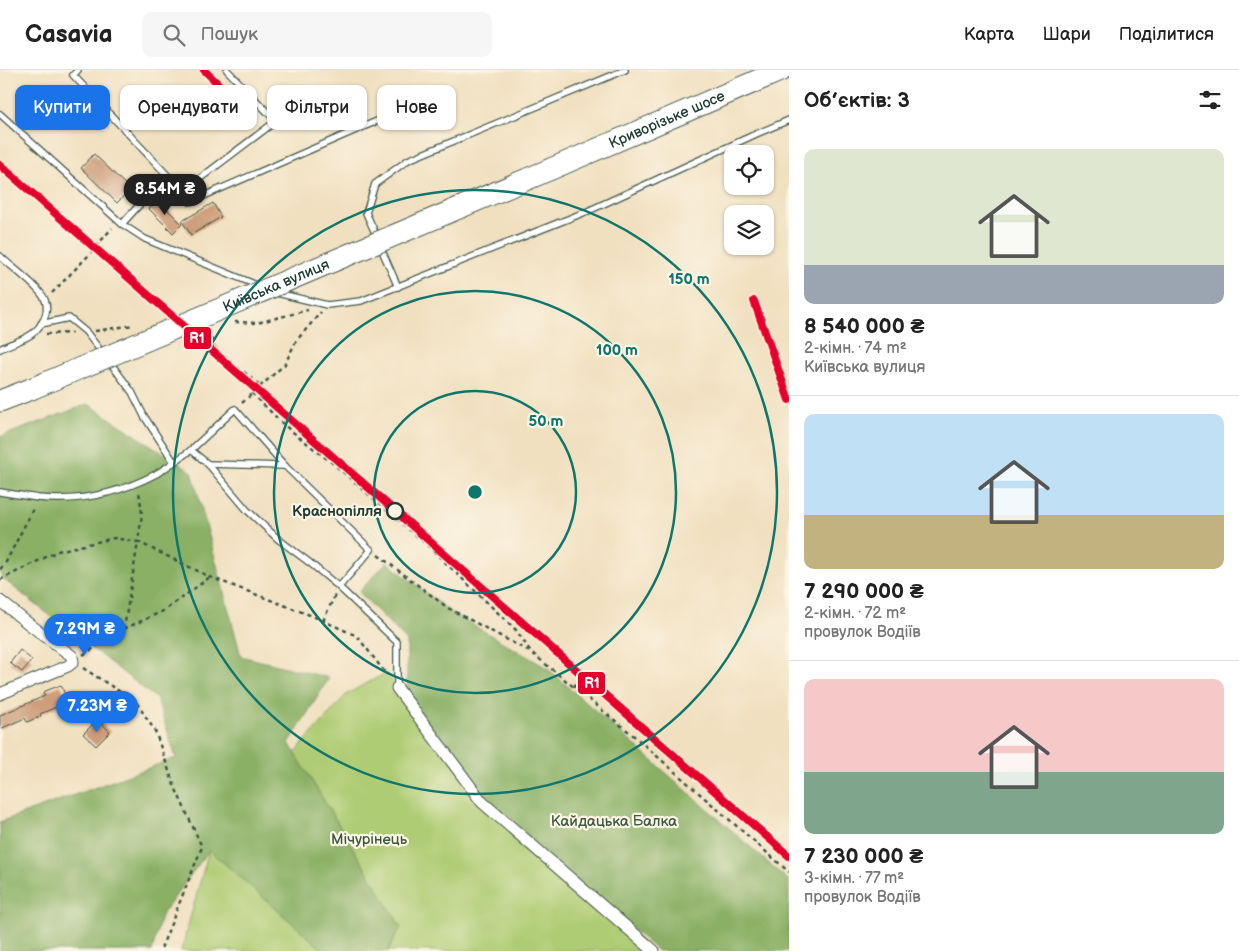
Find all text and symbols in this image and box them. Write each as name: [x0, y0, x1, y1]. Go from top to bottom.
search box: [142, 12, 492, 57]
text: Casavia: [25, 20, 112, 49]
icon: search: [160, 21, 188, 49]
text: Пошук: [200, 23, 258, 46]
text: Карта: [964, 24, 1014, 45]
text: Шари: [1042, 24, 1091, 45]
text: Поділитися: [1119, 24, 1214, 45]
chip: Купити: [15, 85, 110, 130]
chip: Орендувати: [120, 85, 257, 130]
chip: Фільтри: [267, 85, 367, 130]
chip: Нове: [377, 85, 456, 130]
icon: filters: [1196, 86, 1224, 114]
street label: Криворізьке шосе: [606, 87, 728, 153]
text: Об’єктів: 3: [804, 88, 910, 113]
map controls: [724, 145, 774, 255]
button: locate: [724, 145, 774, 195]
pin: 8.54M ₴: [119, 174, 211, 216]
text: 8.54M ₴: [135, 180, 195, 199]
icon: home: [969, 181, 1059, 271]
button: layers: [724, 205, 774, 255]
street label: Київська вулиця: [220, 255, 332, 317]
text: 150 m: [668, 270, 710, 289]
text: 8 540 000 ₴: [804, 314, 924, 339]
line badge: R1: [183, 326, 212, 350]
text: R1: [189, 330, 205, 347]
text: 2-кімн. · 74 m²: [804, 339, 907, 358]
text: 100 m: [596, 341, 638, 360]
text: Київська вулиця: [804, 358, 925, 377]
text: 50 m: [529, 412, 564, 431]
icon: home: [969, 447, 1059, 537]
centre of rings: [466, 483, 484, 501]
place label: Краснопілля: [292, 502, 382, 521]
marker: Краснопілля: [386, 502, 404, 520]
text: 7 290 000 ₴: [804, 579, 924, 604]
text: 2-кімн. · 72 m²: [804, 604, 906, 623]
pin: 7.29M ₴: [39, 614, 131, 656]
text: 7.29M ₴: [55, 620, 115, 639]
text: провулок Водіїв: [804, 623, 921, 642]
line badge: R1: [577, 671, 606, 695]
text: R1: [584, 675, 600, 692]
pin: 7.23M ₴: [51, 690, 143, 733]
text: 7.23M ₴: [67, 697, 127, 716]
icon: home: [969, 712, 1059, 802]
park label: Кайдацька Балка: [551, 812, 677, 831]
park label: Мічурінець: [331, 830, 408, 849]
text: 7 230 000 ₴: [804, 844, 923, 869]
text: 3-кімн. · 77 m²: [804, 869, 904, 888]
text: провулок Водіїв: [804, 888, 921, 907]

